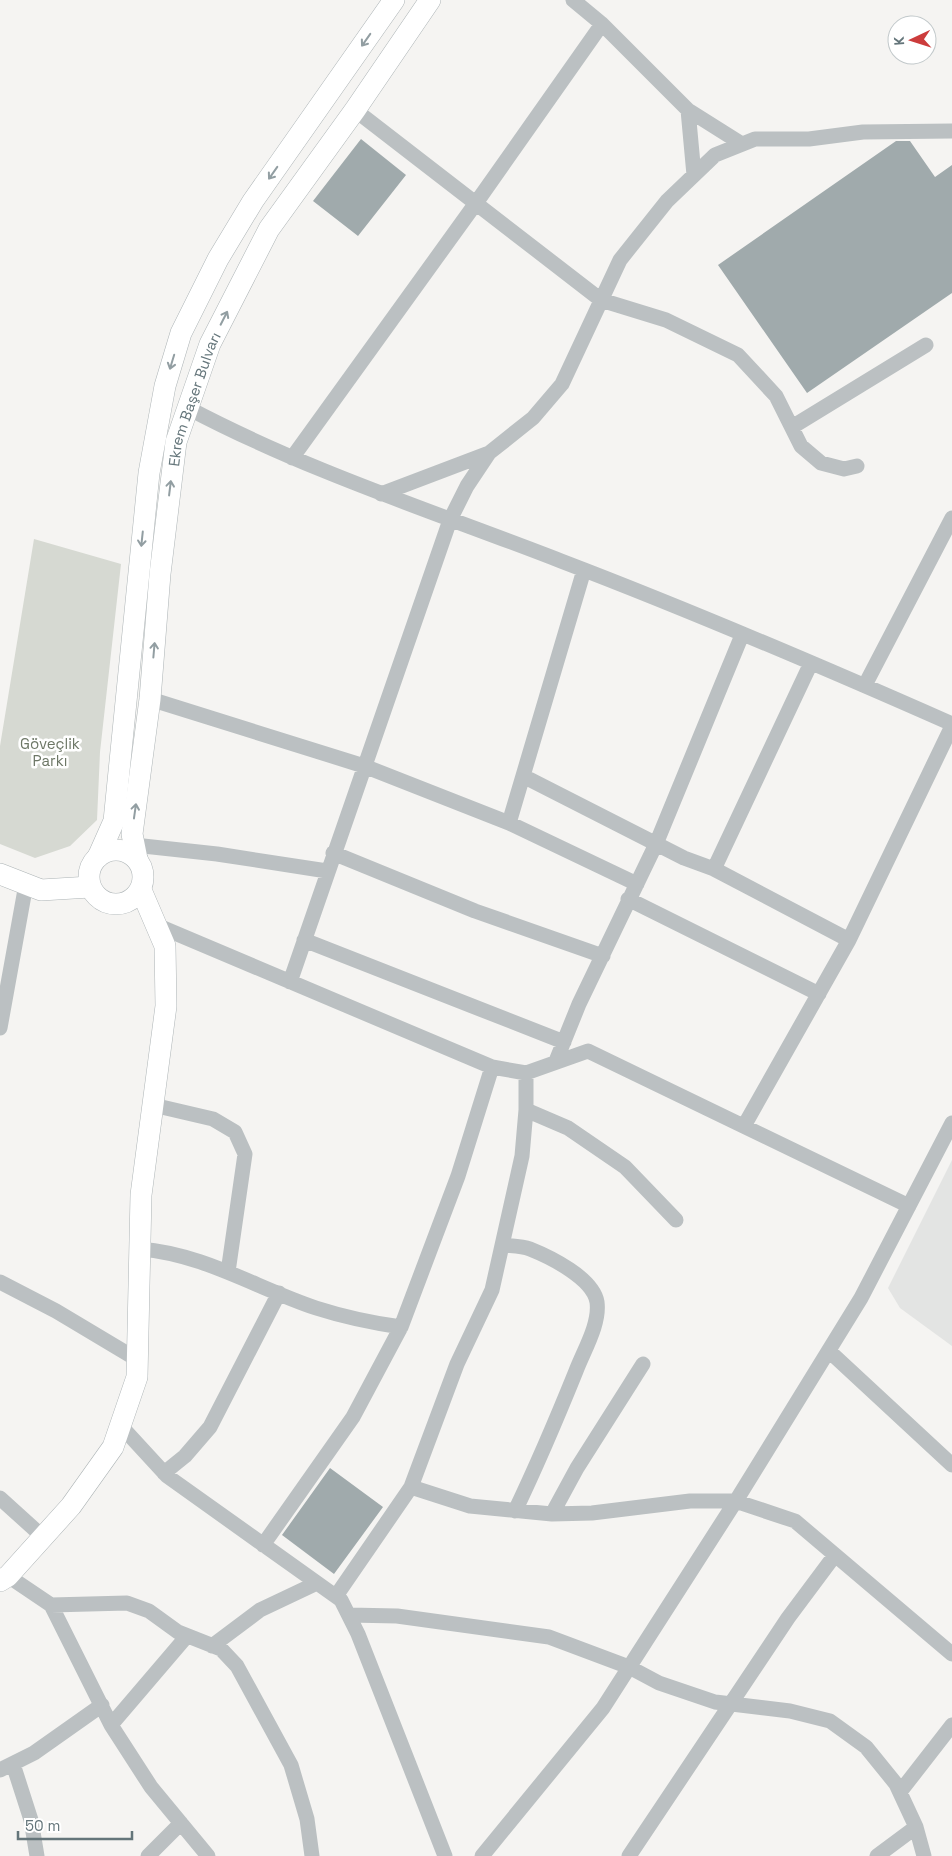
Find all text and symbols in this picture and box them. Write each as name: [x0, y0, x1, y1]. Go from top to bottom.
north arrow: [887, 15, 937, 65]
one-way arrow: [361, 33, 371, 47]
text: K: [890, 36, 908, 46]
one-way arrow: [268, 166, 278, 180]
one-way arrow: [219, 310, 229, 325]
street label: Ekrem Başer Bulvarı: [164, 328, 224, 468]
one-way arrow: [166, 353, 176, 369]
one-way arrow: [165, 480, 175, 496]
one-way arrow: [137, 530, 147, 546]
one-way arrow: [150, 642, 159, 658]
park label: Göveçlik Parkı: [20, 734, 80, 770]
one-way arrow: [130, 803, 140, 819]
scale bar: [18, 1808, 131, 1840]
text: 50 m: [25, 1816, 60, 1835]

